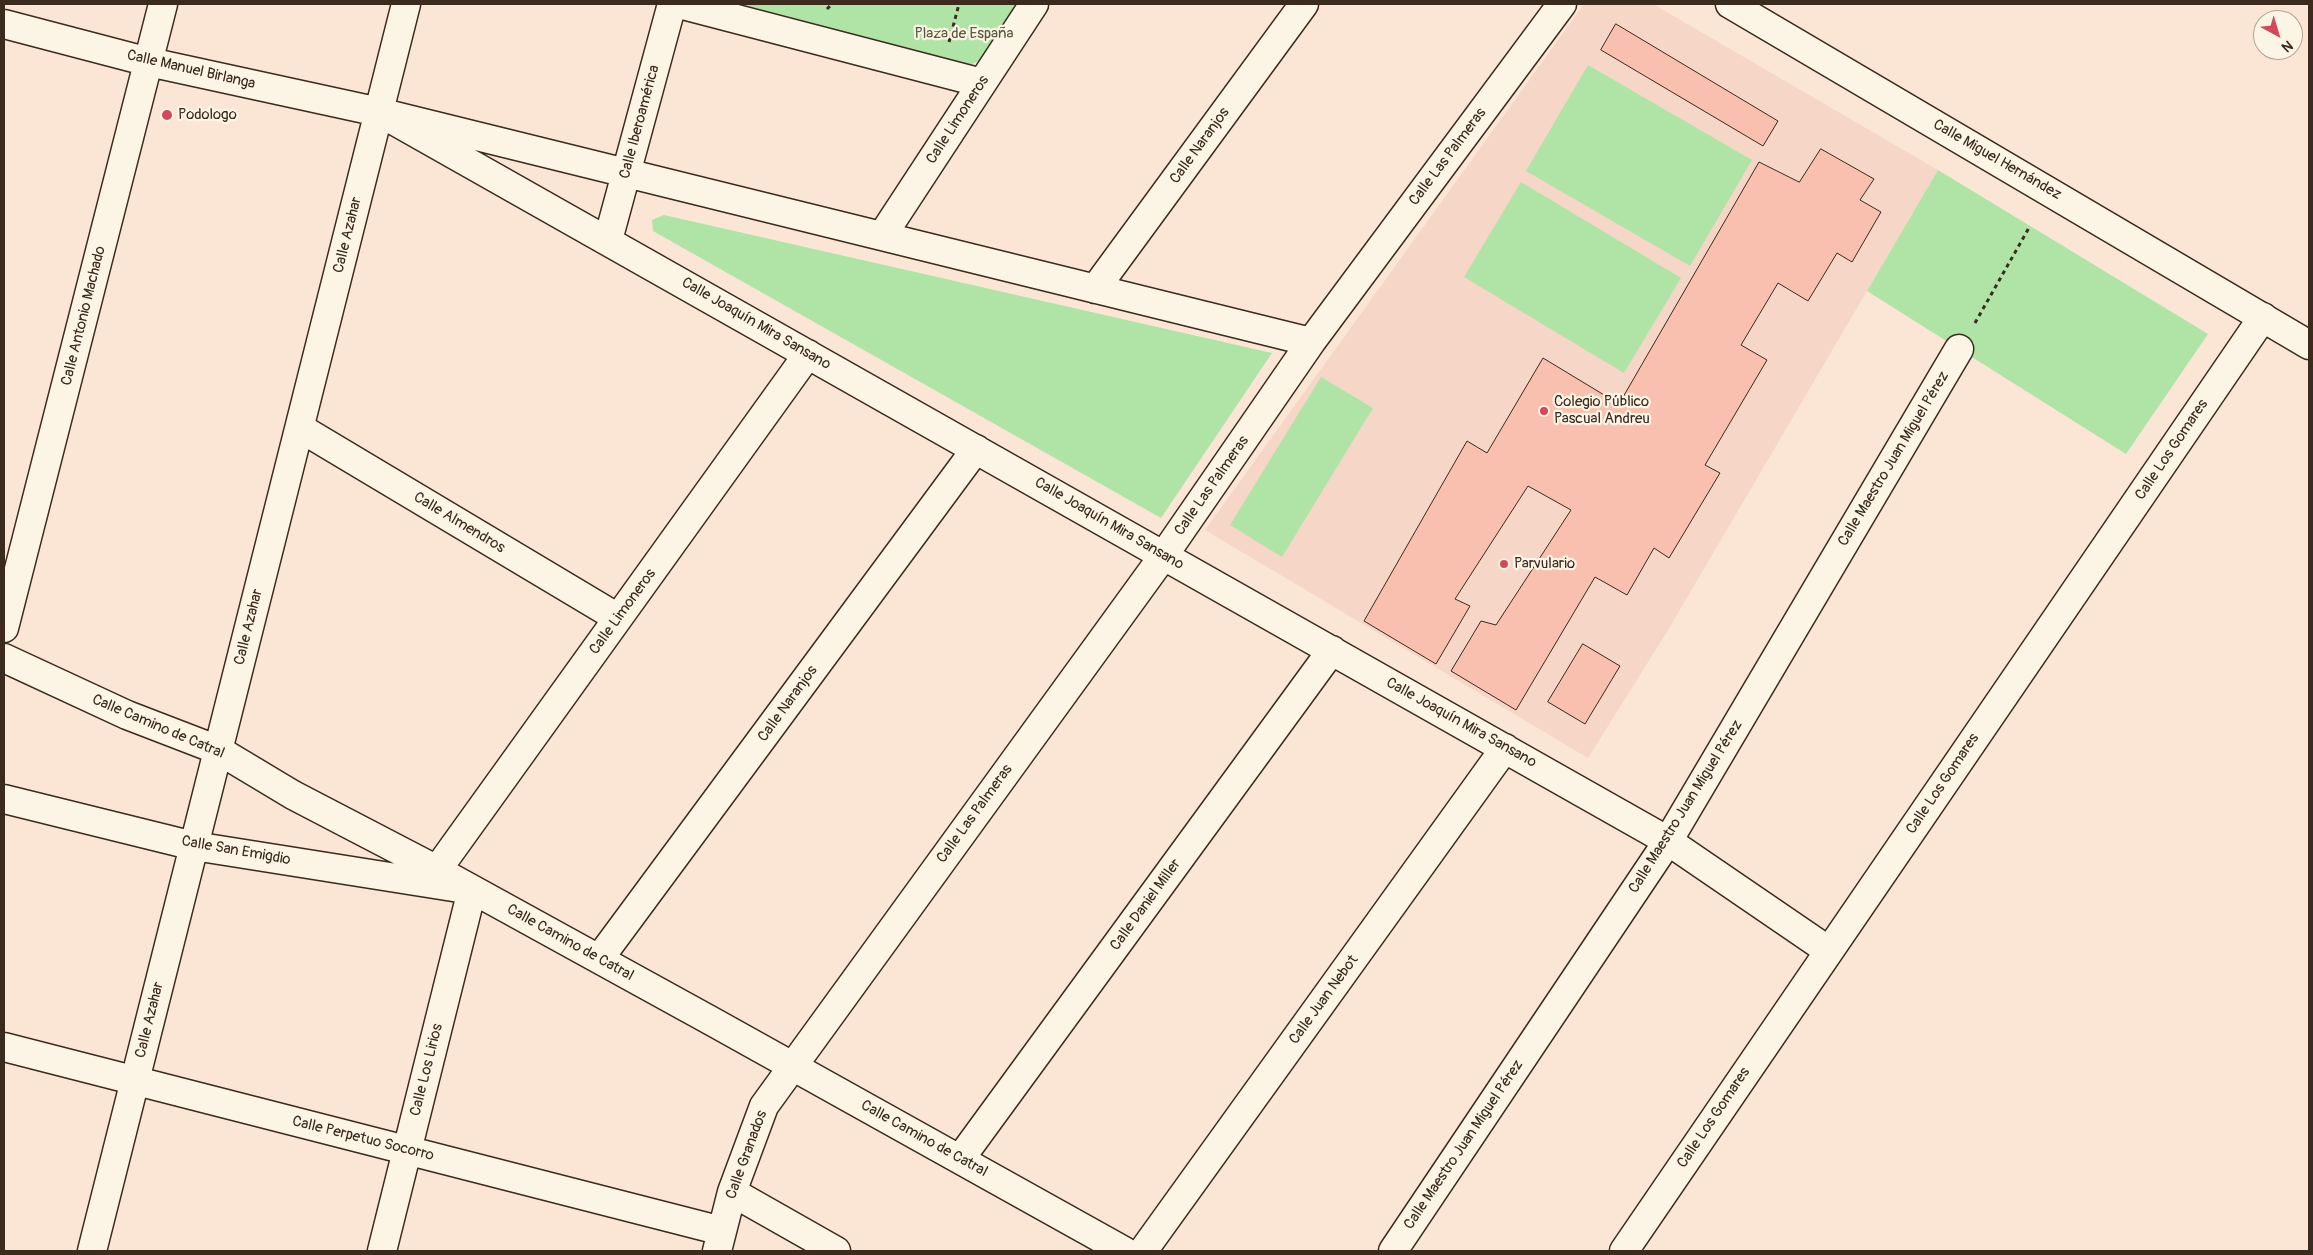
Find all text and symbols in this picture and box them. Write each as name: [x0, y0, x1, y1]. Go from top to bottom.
north arrow: [2253, 10, 2303, 60]
park label: Plaza de España: [914, 25, 1014, 43]
text: N: [2278, 37, 2296, 56]
street label: Calle Manuel Birlanga: [125, 46, 257, 94]
street label: Calle Iberoamérica: [616, 63, 664, 181]
street label: Calle Limoneros: [923, 72, 993, 168]
street label: Calle Naranjos: [1166, 104, 1234, 188]
street label: Calle Las Palmeras: [1405, 105, 1491, 209]
place label: Podologo: [178, 106, 237, 124]
marker: Podologo: [160, 108, 174, 122]
street label: Calle Miguel Hernández: [1930, 116, 2064, 204]
street label: Calle Azahar: [330, 195, 366, 275]
street label: Calle Antonio Machado: [58, 244, 110, 388]
street label: Calle Joaquín Mira Sansano: [678, 274, 834, 374]
street label: Calle Maestro Juan Miguel Pérez: [1835, 368, 1953, 550]
place label: Colegio Público Pascual Andreu: [1554, 393, 1650, 428]
street label: Calle Los Gomares: [2132, 396, 2212, 504]
marker: Colegio Público Pascual Andreu: [1538, 405, 1550, 417]
street label: Calle Las Palmeras: [1171, 433, 1253, 539]
street label: Calle Joaquín Mira Sansano: [1031, 474, 1187, 574]
street label: Calle Almendros: [410, 489, 508, 557]
place label: Parvulario: [1514, 555, 1575, 573]
marker: Parvulario: [1498, 558, 1510, 570]
street label: Calle Limoneros: [586, 566, 660, 658]
street label: Calle Azahar: [231, 587, 267, 667]
street label: Calle Naranjos: [754, 662, 822, 746]
street label: Calle Joaquín Mira Sansano: [1383, 674, 1539, 772]
street label: Calle Camino de Catral: [89, 691, 227, 763]
street label: Calle Maestro Juan Miguel Pérez: [1625, 717, 1747, 897]
street label: Calle Los Gomares: [1903, 730, 1983, 838]
street label: Calle Las Palmeras: [933, 761, 1017, 867]
street label: Calle San Emigdio: [180, 833, 292, 869]
street label: Calle Daniel Miller: [1107, 856, 1185, 954]
street label: Calle Camino de Catral: [504, 901, 636, 985]
street label: Calle Juan Nebot: [1286, 952, 1362, 1048]
street label: Calle Azahar: [132, 980, 168, 1060]
street label: Calle Los Lirios: [407, 1022, 447, 1118]
street label: Calle Maestro Juan Miguel Pérez: [1400, 1057, 1528, 1233]
street label: Calle Los Gomares: [1674, 1064, 1754, 1172]
street label: Calle Camino de Catral: [858, 1097, 990, 1181]
street label: Calle Granados: [723, 1108, 771, 1202]
street label: Calle Perpetuo Socorro: [290, 1113, 436, 1165]

